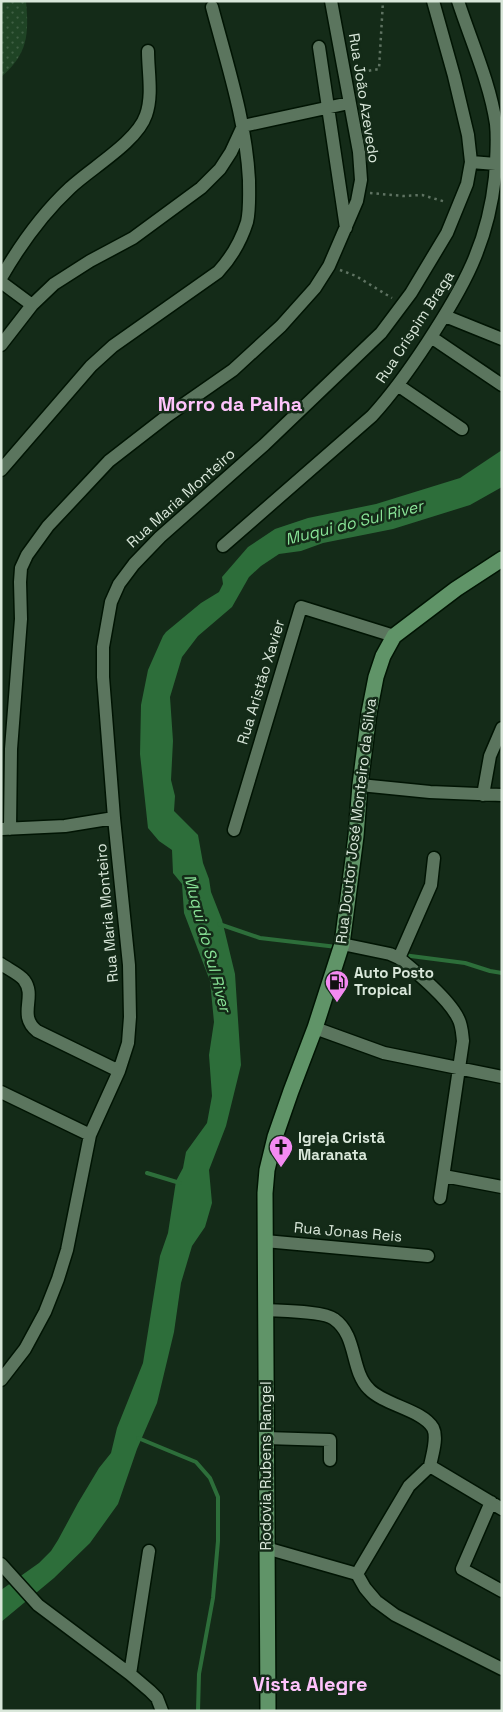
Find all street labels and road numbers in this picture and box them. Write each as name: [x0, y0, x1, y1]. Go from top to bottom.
street label: Rua João Azevedo: [345, 32, 384, 164]
street label: Rua Crispim Braga: [371, 267, 458, 386]
street label: Rua Maria Monteiro: [122, 444, 239, 551]
street label: Rua Aristão Xavier: [232, 617, 289, 747]
street label: Rua Doutor José Monteiro da Silva: [331, 697, 380, 945]
street label: Rua Maria Monteiro: [91, 843, 122, 983]
street label: Rua Jonas Reis: [293, 1217, 403, 1246]
street label: Rodovia Rubens Rangel: [256, 1381, 275, 1551]

